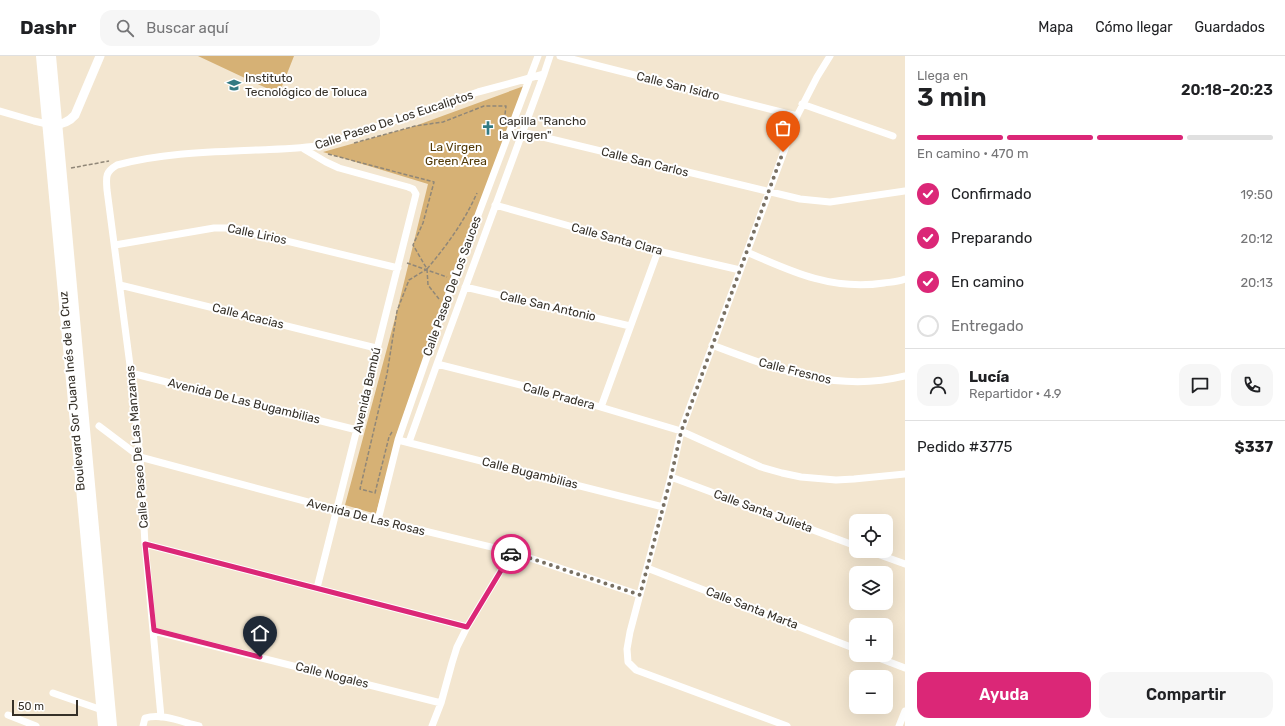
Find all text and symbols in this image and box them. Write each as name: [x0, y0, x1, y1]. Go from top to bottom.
search box: [100, 10, 380, 46]
text: Dashr: [20, 16, 76, 39]
icon: search: [114, 17, 136, 39]
text: Buscar aquí: [146, 19, 229, 37]
text: Mapa: [1038, 19, 1073, 36]
text: Cómo llegar: [1095, 19, 1173, 36]
text: Guardados: [1195, 19, 1265, 36]
text: Llega en: [917, 68, 968, 83]
street label: Calle San Isidro: [635, 69, 721, 103]
place label: Instituto Tecnológico de Toluca: [245, 71, 367, 99]
school or university icon: Instituto Tecnológico de Toluca: [226, 77, 242, 93]
text: 20:18–20:23: [1181, 81, 1273, 99]
text: 3 min: [917, 82, 987, 113]
street label: Calle Paseo De Los Eucaliptos: [313, 88, 475, 152]
pin: [766, 111, 800, 152]
place label: Capilla "Rancho la Virgen": [499, 114, 586, 142]
icon: bag: [772, 117, 794, 139]
church icon: Capilla "Rancho la Virgen": [480, 120, 496, 136]
park label: La Virgen Green Area: [425, 140, 487, 168]
street label: Calle San Carlos: [600, 144, 690, 180]
text: En camino · 470 m: [917, 146, 1029, 161]
icon: check: [917, 183, 939, 205]
text: Confirmado: [951, 185, 1032, 203]
text: 19:50: [1240, 187, 1273, 202]
street label: Calle Paseo De Los Sauces: [420, 214, 484, 358]
street label: Calle Santa Clara: [570, 220, 664, 258]
street label: Calle Lirios: [226, 221, 288, 247]
icon: check: [917, 227, 939, 249]
text: Preparando: [951, 229, 1032, 247]
text: 20:12: [1241, 231, 1273, 246]
icon: check: [917, 271, 939, 293]
text: En camino: [951, 273, 1024, 291]
text: 20:13: [1240, 275, 1273, 290]
street label: Calle San Antonio: [499, 288, 597, 324]
street label: Boulevard Sor Juana Inés de la Cruz: [56, 291, 88, 491]
street label: Calle Acacias: [211, 300, 285, 332]
text: Entregado: [951, 317, 1024, 335]
street label: Avenida Bambú: [350, 346, 384, 434]
street label: Calle Fresnos: [757, 355, 833, 387]
button: person: [917, 364, 959, 406]
button: chat: [1179, 364, 1221, 406]
button: phone: [1231, 364, 1273, 406]
street label: Calle Paseo De Las Manzanas: [123, 365, 151, 529]
text: Lucía: [969, 368, 1009, 386]
street label: Avenida De Las Bugambilias: [166, 375, 322, 427]
street label: Calle Pradera: [522, 380, 596, 412]
text: Repartidor · 4.9: [969, 386, 1062, 401]
text: Pedido #3775: [917, 438, 1012, 456]
text: $337: [1235, 438, 1273, 456]
street label: Calle Bugambilias: [481, 454, 579, 492]
street label: Calle Santa Julieta: [712, 487, 814, 535]
street label: Avenida De Las Rosas: [305, 495, 427, 539]
map controls: [849, 514, 893, 714]
button: locate: [849, 514, 893, 558]
courier: [491, 534, 531, 574]
icon: car: [500, 543, 522, 565]
button: layers: [849, 566, 893, 610]
street label: Calle Santa Marta: [704, 584, 800, 632]
pin: [243, 616, 277, 657]
button: +: [849, 618, 893, 662]
icon: home: [249, 622, 271, 644]
street label: Calle Nogales: [294, 659, 370, 691]
button: −: [849, 670, 893, 714]
button: Ayuda: [917, 672, 1091, 718]
button: Compartir: [1099, 672, 1273, 718]
scale bar: [12, 698, 78, 717]
text: 50 m: [18, 700, 44, 713]

